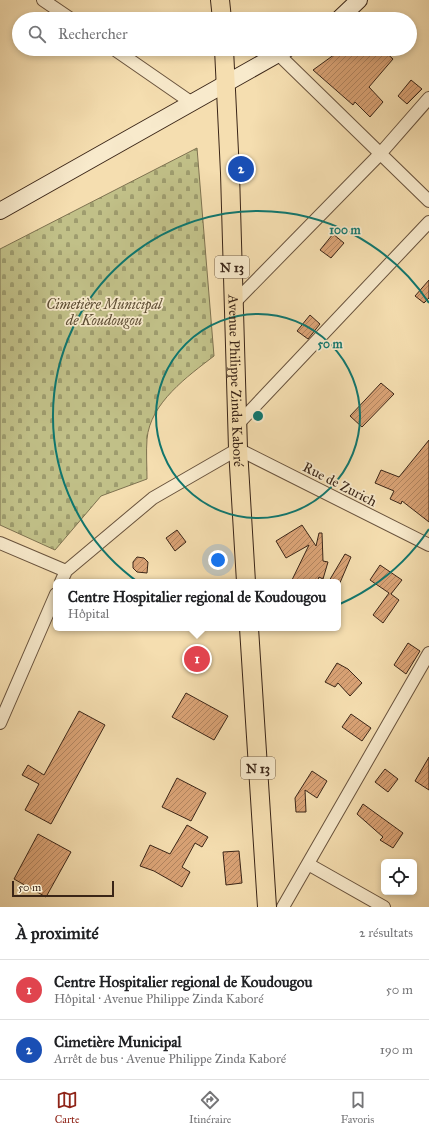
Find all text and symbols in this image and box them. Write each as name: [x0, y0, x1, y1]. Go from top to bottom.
search box: [12, 12, 417, 56]
icon: search: [26, 23, 48, 45]
text: Rechercher: [58, 25, 128, 43]
pin: 2: [228, 154, 254, 184]
text: 100 m: [329, 223, 362, 237]
road number: N 13: [215, 256, 249, 278]
street label: Avenue Philippe Zinda Kaboré: [225, 293, 247, 468]
park label: Cimetière Municipal de Koudougou: [46, 296, 163, 329]
text: 50 m: [317, 337, 344, 351]
centre of rings: [251, 409, 265, 423]
street label: Rue de Zurich: [300, 459, 380, 510]
your location: [208, 550, 228, 570]
popup: [53, 579, 341, 631]
text: Centre Hospitalier regional de Koudougou: [68, 588, 326, 606]
text: Hôpital: [68, 606, 109, 622]
pin: 1: [184, 644, 210, 674]
road number: N 13: [241, 757, 275, 779]
map controls: [381, 859, 417, 895]
button: locate: [381, 859, 417, 895]
scale bar: [12, 879, 114, 898]
text: 50 m: [18, 881, 41, 894]
text: À proximité: [16, 923, 99, 944]
text: 2 résultats: [359, 925, 413, 941]
text: Centre Hospitalier regional de Koudougou: [54, 973, 312, 991]
text: 1: [26, 982, 32, 998]
text: 50 m: [386, 982, 413, 998]
text: Hôpital · Avenue Philippe Zinda Kaboré: [54, 991, 264, 1007]
text: Cimetière Municipal: [54, 1033, 182, 1051]
text: 2: [26, 1042, 32, 1058]
text: 190 m: [380, 1042, 413, 1058]
text: Arrêt de bus · Avenue Philippe Zinda Kaboré: [54, 1051, 286, 1067]
tab: Carte: [55, 1089, 79, 1126]
tab: Itinéraire: [189, 1089, 231, 1126]
tab: Favoris: [341, 1089, 374, 1126]

